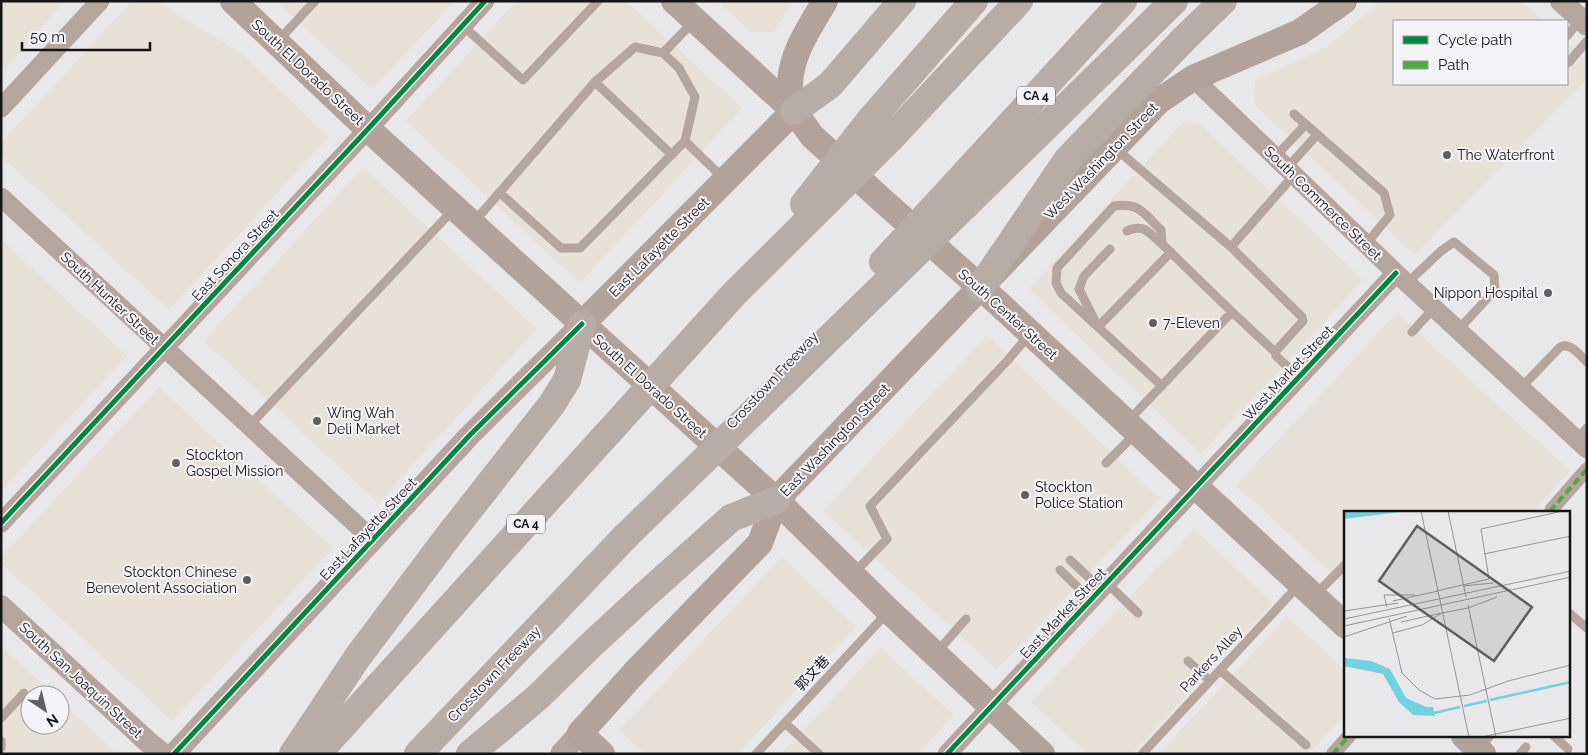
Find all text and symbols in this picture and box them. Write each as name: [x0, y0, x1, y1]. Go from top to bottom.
street label: South El Dorado Street: [249, 16, 368, 128]
scale bar: [22, 20, 150, 52]
legend: [1393, 20, 1568, 85]
text: 50 m: [30, 28, 65, 46]
text: Cycle path: [1438, 31, 1512, 49]
text: Path: [1438, 56, 1469, 74]
road number: CA 4: [1017, 86, 1055, 105]
street label: West Washington Street: [1041, 99, 1161, 223]
street label: South Commerce Street: [1261, 143, 1385, 263]
place label: The Waterfront: [1457, 147, 1555, 163]
marker: The Waterfront: [1441, 149, 1453, 161]
street label: East Lafayette Street: [606, 194, 712, 300]
street label: East Sonora Street: [188, 206, 282, 304]
street label: South Hunter Street: [58, 248, 163, 348]
street label: South Center Street: [955, 265, 1061, 363]
place label: Nippon Hospital: [1434, 285, 1538, 301]
marker: Nippon Hospital: [1542, 287, 1554, 299]
place label: 7-Eleven: [1163, 315, 1220, 331]
marker: 7-Eleven: [1147, 317, 1159, 329]
street label: West Market Street: [1240, 322, 1336, 424]
street label: Crosstown Freeway: [723, 328, 821, 432]
street label: South El Dorado Street: [590, 331, 710, 441]
street label: East Washington Street: [777, 380, 893, 500]
place label: Wing Wah Deli Market: [327, 405, 401, 437]
marker: Wing Wah Deli Market: [311, 415, 323, 427]
place label: Stockton Gospel Mission: [186, 447, 283, 479]
marker: Stockton Gospel Mission: [170, 457, 182, 469]
street label: East Lafayette Street: [316, 474, 420, 584]
place label: Stockton Police Station: [1035, 479, 1123, 511]
marker: Stockton Police Station: [1019, 489, 1031, 501]
inset map: [1344, 511, 1570, 738]
road number: CA 4: [507, 514, 545, 534]
place label: Stockton Chinese Benevolent Association: [86, 564, 237, 596]
street label: East Market Street: [1017, 564, 1109, 662]
marker: Stockton Chinese Benevolent Association: [241, 574, 253, 586]
street label: South San Joaquin Street: [16, 619, 146, 741]
street label: Crosstown Freeway: [444, 623, 544, 725]
street label: Parkers Alley: [1177, 623, 1246, 695]
street label: 郭文巷: [792, 652, 832, 694]
north arrow: [20, 685, 70, 735]
text: N: [43, 711, 61, 730]

